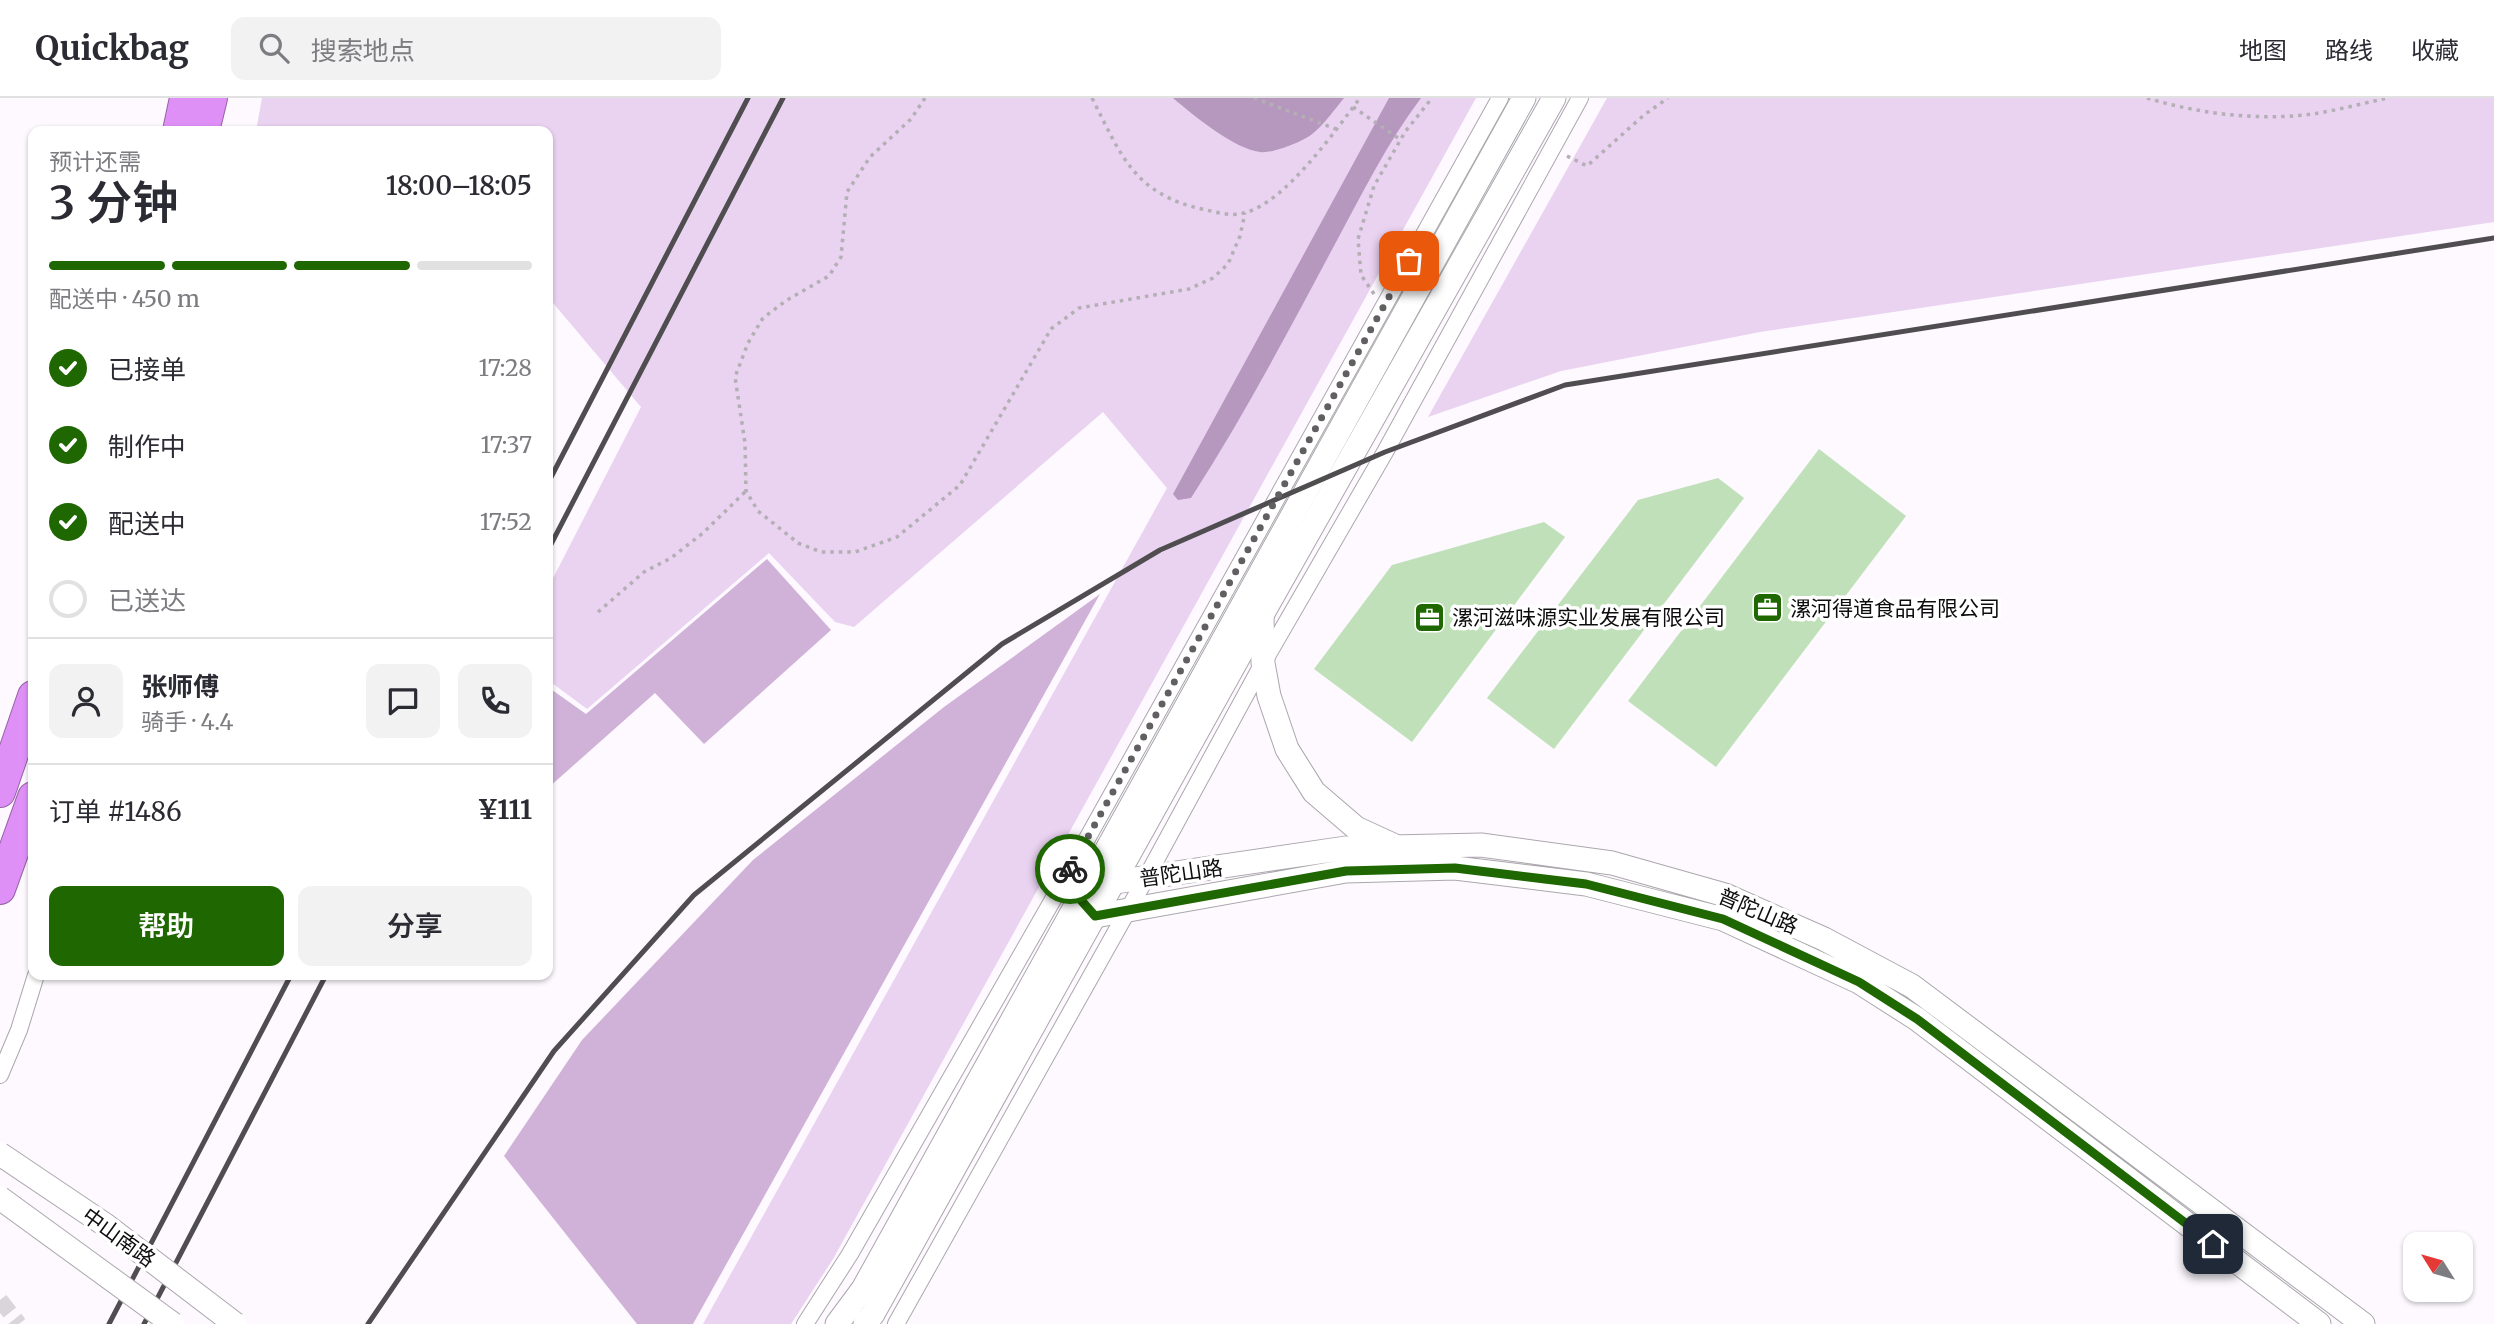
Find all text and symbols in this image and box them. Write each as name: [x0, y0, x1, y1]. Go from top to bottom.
search box: [231, 17, 721, 80]
text: Quickbag: [35, 28, 189, 69]
icon: search: [255, 29, 293, 67]
text: 搜索地点: [311, 34, 415, 67]
text: 地图: [2239, 35, 2287, 66]
text: 路线: [2325, 35, 2373, 66]
text: 收藏: [2411, 35, 2459, 66]
text: 预计还需: [49, 147, 141, 176]
text: 18:00–18:05: [386, 169, 532, 202]
text: 3 分钟: [49, 174, 178, 232]
pin: [1379, 231, 1439, 291]
icon: bag: [1390, 242, 1428, 280]
text: 配送中 · 450 m: [49, 284, 200, 313]
icon: check: [49, 349, 87, 387]
text: 已接单: [108, 353, 186, 386]
text: 17:28: [479, 353, 532, 382]
icon: check: [49, 426, 87, 464]
text: 制作中: [108, 430, 186, 463]
text: 17:37: [481, 430, 532, 459]
icon: check: [49, 503, 87, 541]
text: 配送中: [108, 507, 186, 540]
text: 17:52: [480, 507, 532, 536]
text: 已送达: [108, 584, 186, 617]
office icon: 漯河得道食品有限公司: [1750, 591, 1784, 625]
place label: 漯河得道食品有限公司: [1790, 595, 2000, 622]
office icon: 漯河滋味源实业发展有限公司: [1412, 600, 1446, 634]
place label: 漯河滋味源实业发展有限公司: [1452, 604, 1725, 631]
button: person: [49, 664, 123, 738]
button: chat: [366, 664, 440, 738]
button: phone: [458, 664, 532, 738]
text: 张师傅: [141, 670, 219, 703]
text: 骑手 · 4.4: [141, 707, 234, 736]
text: ¥111: [477, 793, 532, 826]
text: 订单 #1486: [49, 795, 182, 828]
courier: [1035, 834, 1105, 904]
icon: bike: [1051, 850, 1089, 888]
street label: 普陀山路: [1138, 854, 1224, 892]
street label: 普陀山路: [1714, 882, 1802, 940]
button: 帮助: [49, 886, 284, 966]
button: 分享: [298, 886, 532, 966]
street label: 中山南路: [77, 1201, 161, 1273]
pin: [2183, 1214, 2243, 1274]
icon: home: [2194, 1225, 2232, 1263]
north arrow: [2403, 1232, 2473, 1302]
map controls: [2403, 1232, 2473, 1302]

